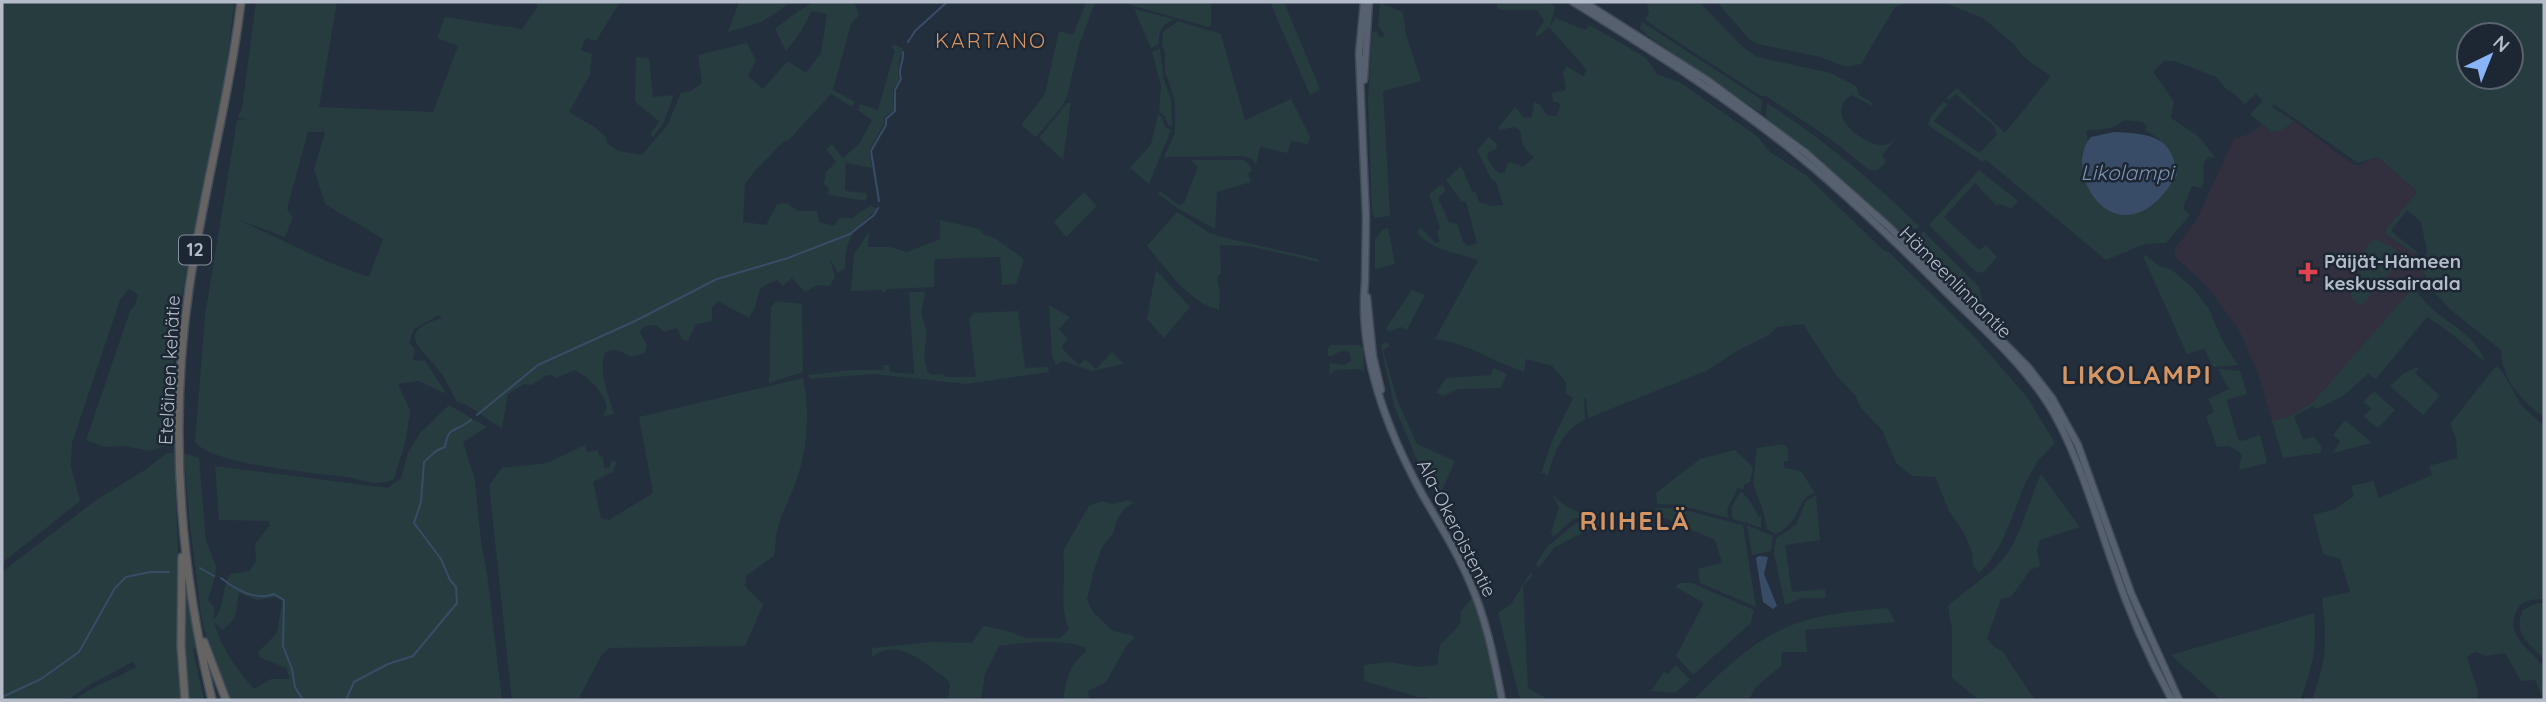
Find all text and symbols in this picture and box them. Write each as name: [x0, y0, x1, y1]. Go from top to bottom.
north arrow: [2455, 21, 2525, 91]
district label: KARTANO: [935, 27, 1047, 53]
text: N: [2488, 30, 2515, 57]
water label: Likolampi: [2080, 159, 2176, 185]
street label: Hämeenlinnantie: [1895, 221, 2017, 343]
road number: 12: [179, 236, 211, 264]
place label: Päijät-Hämeen keskussairaala: [2324, 249, 2461, 295]
marker: Päijät-Hämeen keskussairaala: [2298, 262, 2318, 282]
street label: Eteläinen kehätie: [153, 295, 185, 445]
district label: LIKOLAMPI: [2061, 358, 2213, 391]
street label: Ala-Okeroistentie: [1412, 455, 1502, 601]
district label: RIIHELÄ: [1580, 504, 1690, 537]

